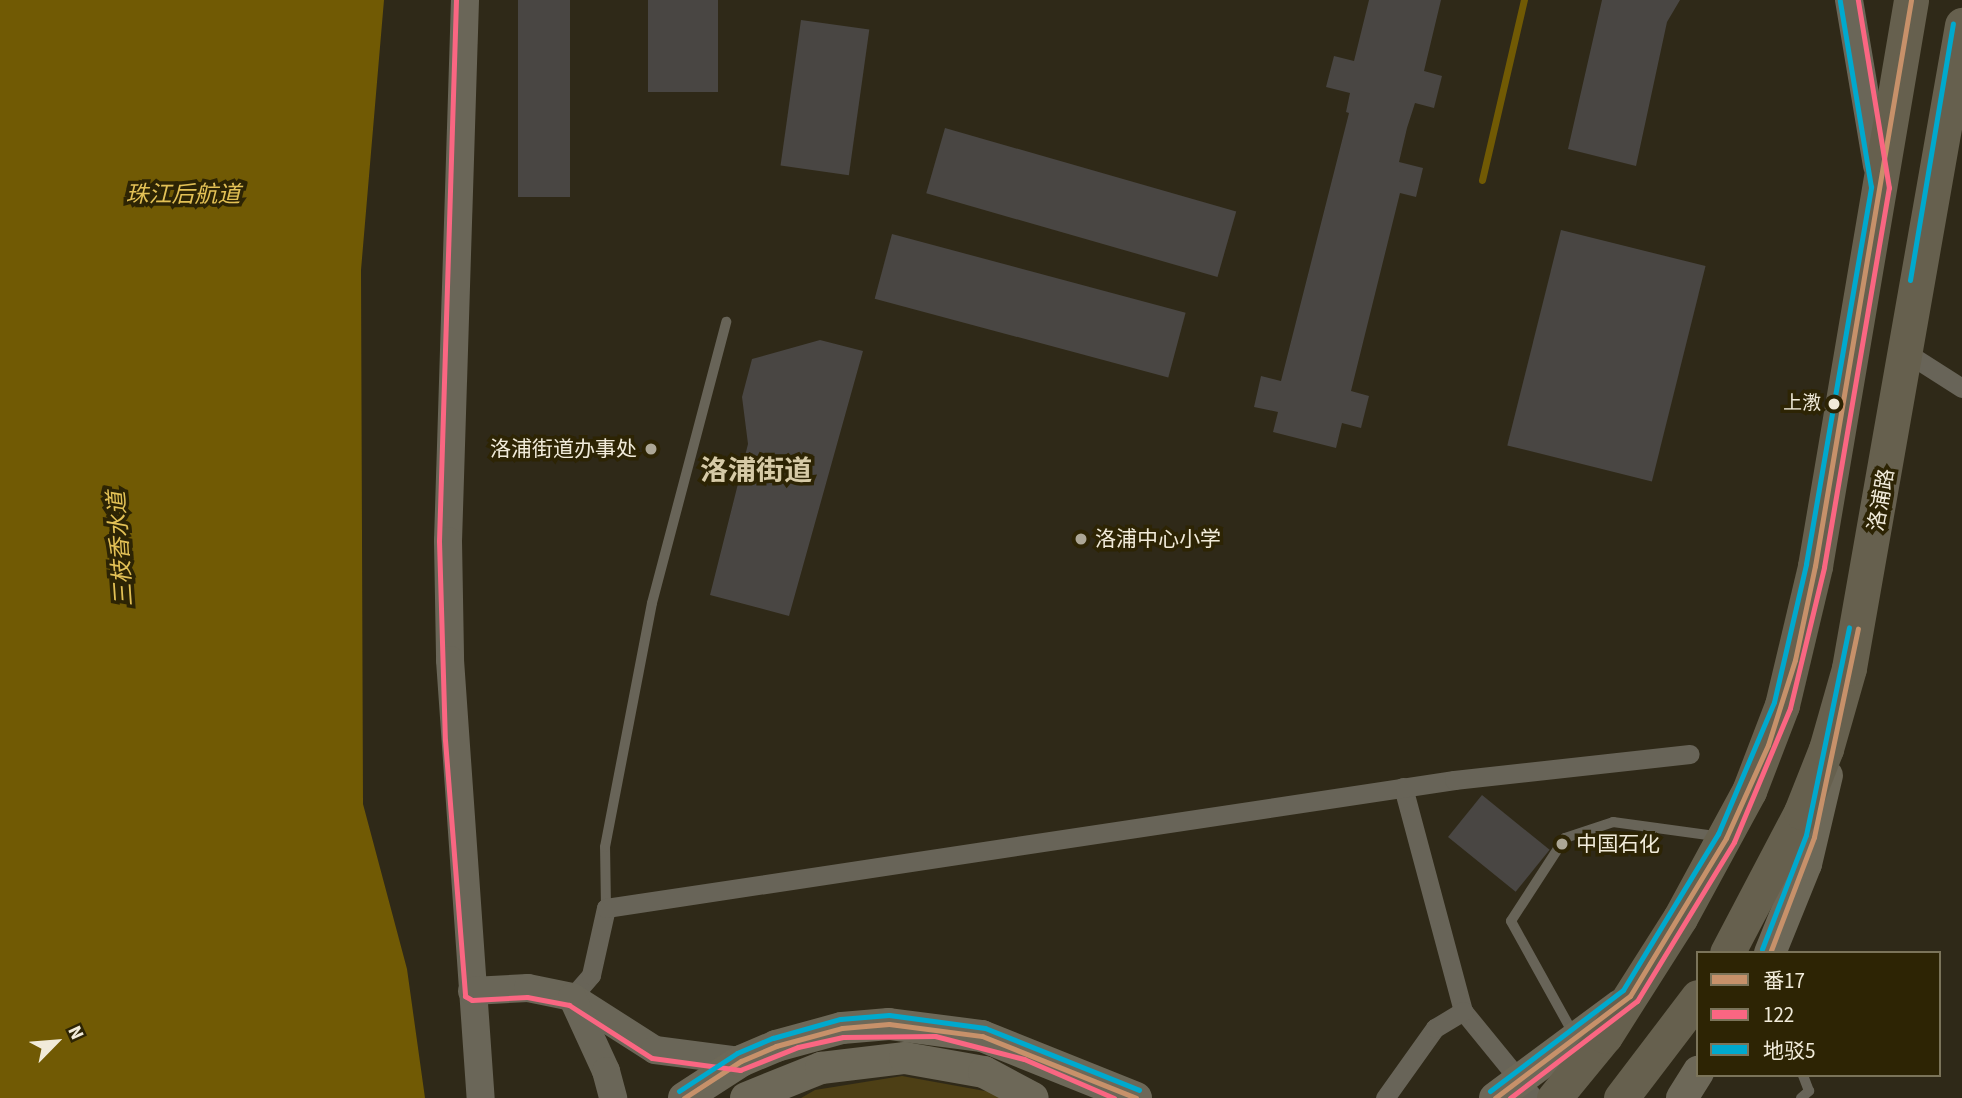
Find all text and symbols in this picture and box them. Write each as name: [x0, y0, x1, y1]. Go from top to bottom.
water label: 珠江后航道: [126, 181, 240, 209]
place label: 上漖: [1783, 393, 1821, 415]
marker: 上漖: [1827, 397, 1841, 411]
place label: 洛浦街道办事处: [490, 436, 637, 462]
marker: 洛浦街道办事处: [643, 441, 659, 457]
district label: 洛浦街道: [700, 454, 812, 488]
street label: 洛浦路: [1863, 467, 1899, 533]
water label: 三枝香水道: [103, 491, 139, 607]
place label: 洛浦中心小学: [1095, 526, 1221, 552]
marker: 洛浦中心小学: [1073, 531, 1089, 547]
place label: 中国石化: [1576, 831, 1660, 857]
marker: 中国石化: [1554, 836, 1570, 852]
legend: [1696, 951, 1941, 1077]
text: 番17: [1763, 966, 1805, 996]
text: 122: [1763, 1000, 1794, 1030]
north arrow: [21, 1007, 91, 1077]
text: N: [61, 1021, 90, 1044]
text: 地驳5: [1763, 1036, 1815, 1066]

